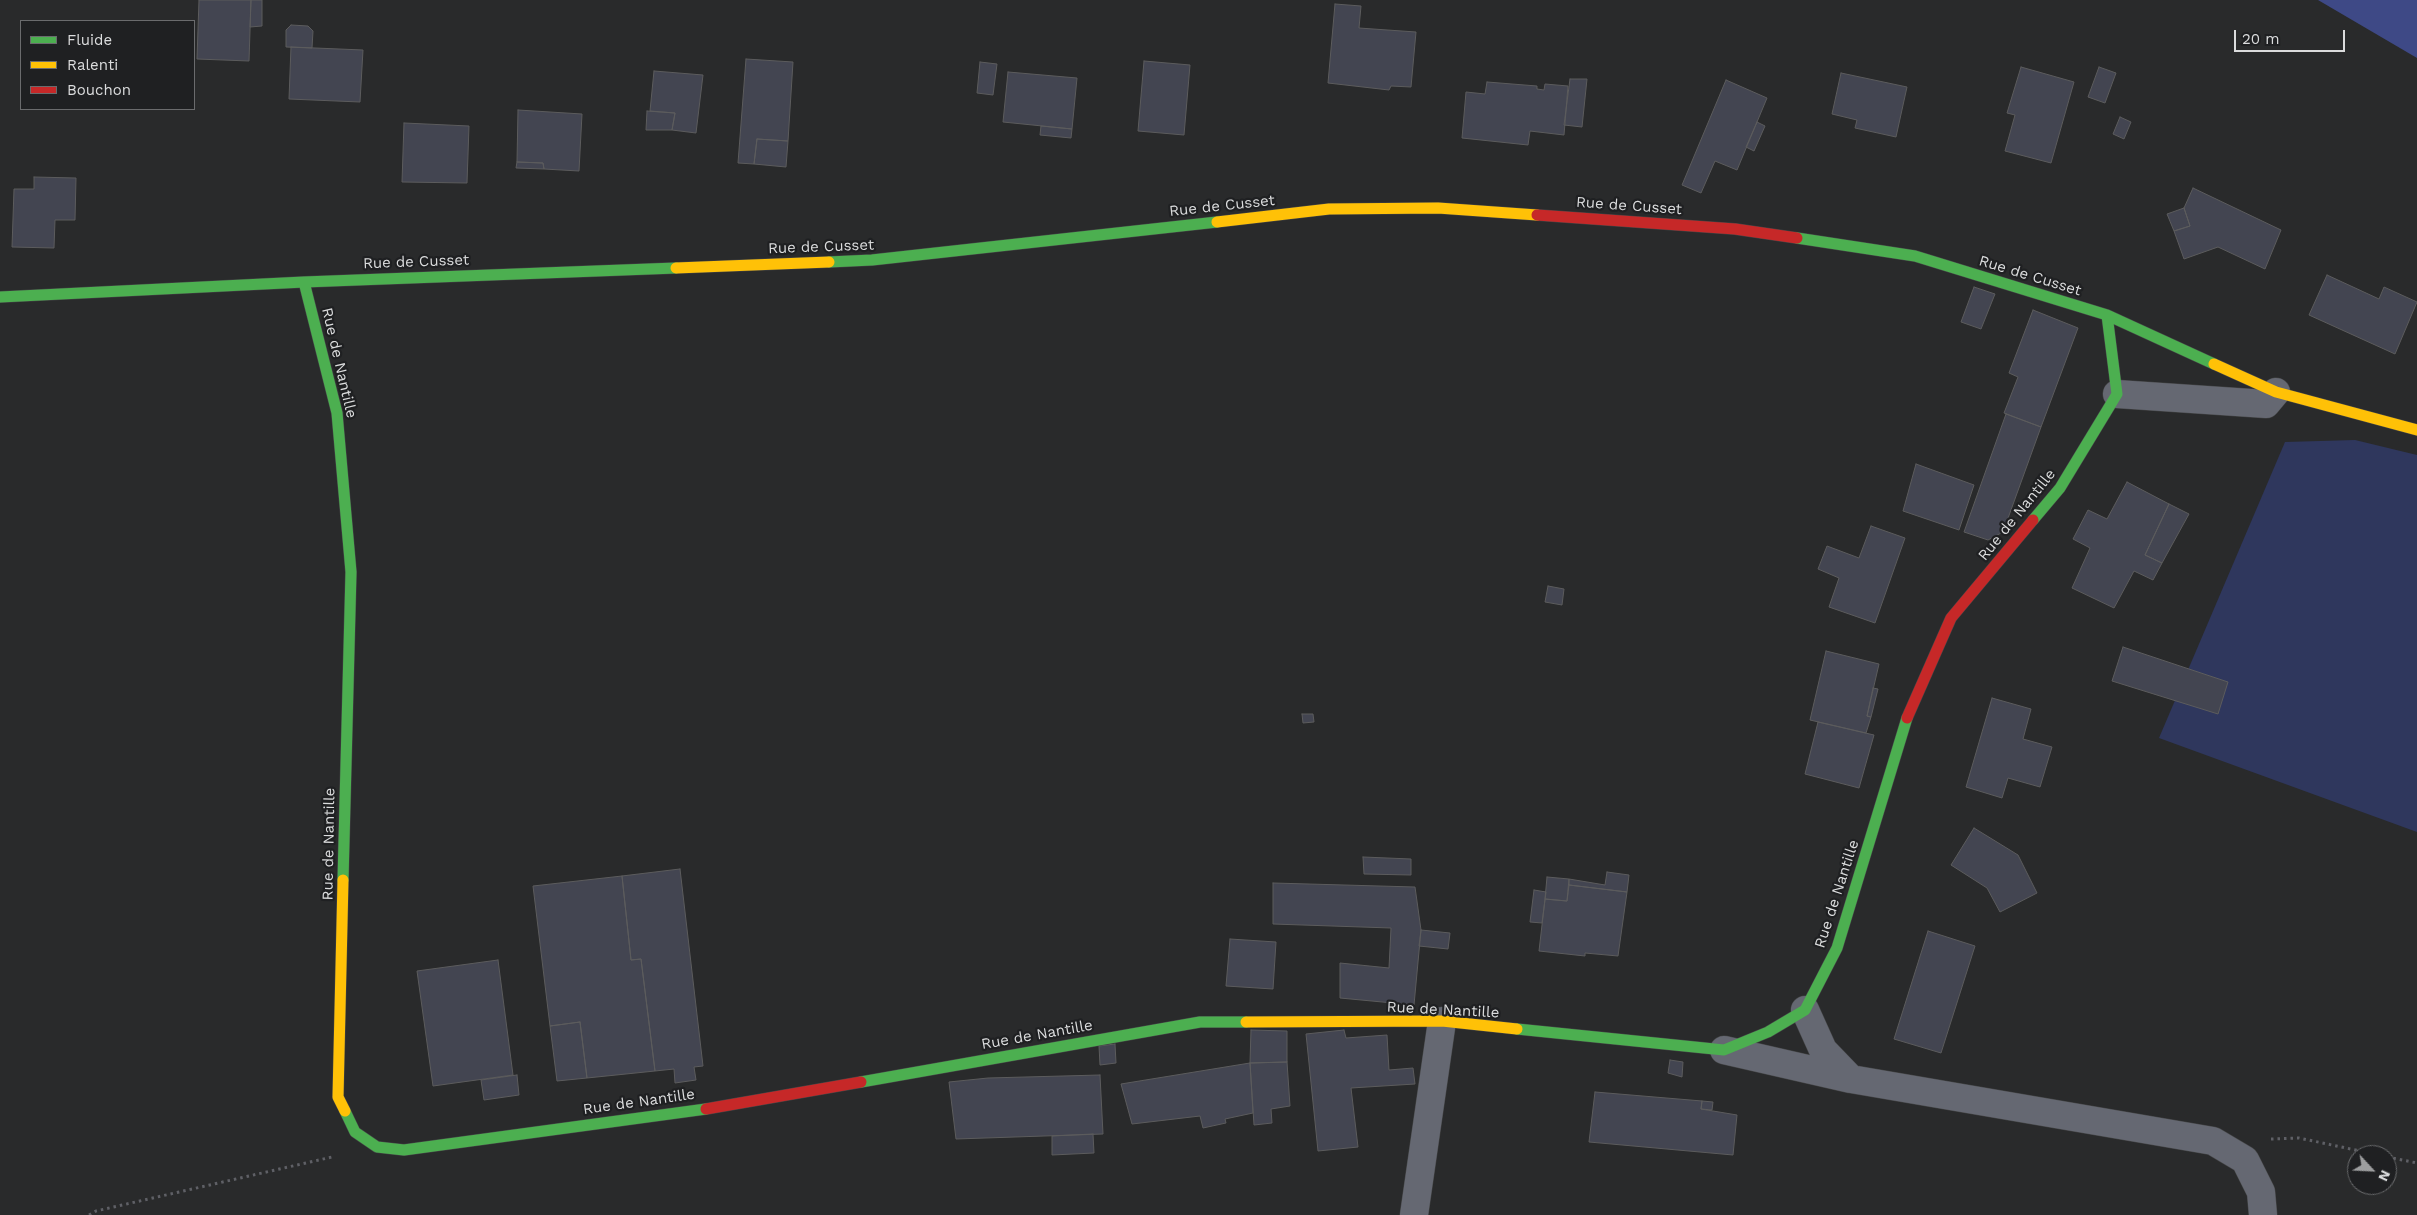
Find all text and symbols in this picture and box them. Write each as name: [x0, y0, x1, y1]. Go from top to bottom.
legend: [20, 20, 195, 110]
scale bar: [2237, 20, 2348, 52]
text: 20 m: [2242, 30, 2280, 48]
text: Fluide: [67, 31, 112, 49]
text: Ralenti: [67, 56, 118, 74]
text: Bouchon: [67, 81, 131, 99]
street label: Rue de Cusset: [1168, 192, 1276, 220]
street label: Rue de Cusset: [1575, 193, 1683, 219]
street label: Rue de Cusset: [768, 236, 874, 258]
street label: Rue de Cusset: [363, 251, 469, 273]
street label: Rue de Cusset: [1977, 252, 2083, 300]
street label: Rue de Nantille: [318, 306, 360, 420]
street label: Rue de Nantille: [1975, 466, 2059, 564]
street label: Rue de Nantille: [319, 787, 339, 901]
street label: Rue de Nantille: [1811, 838, 1863, 950]
street label: Rue de Nantille: [1386, 998, 1500, 1022]
street label: Rue de Nantille: [980, 1016, 1094, 1054]
street label: Rue de Nantille: [582, 1085, 696, 1119]
north arrow: [2347, 1145, 2397, 1195]
text: N: [2375, 1168, 2394, 1184]

